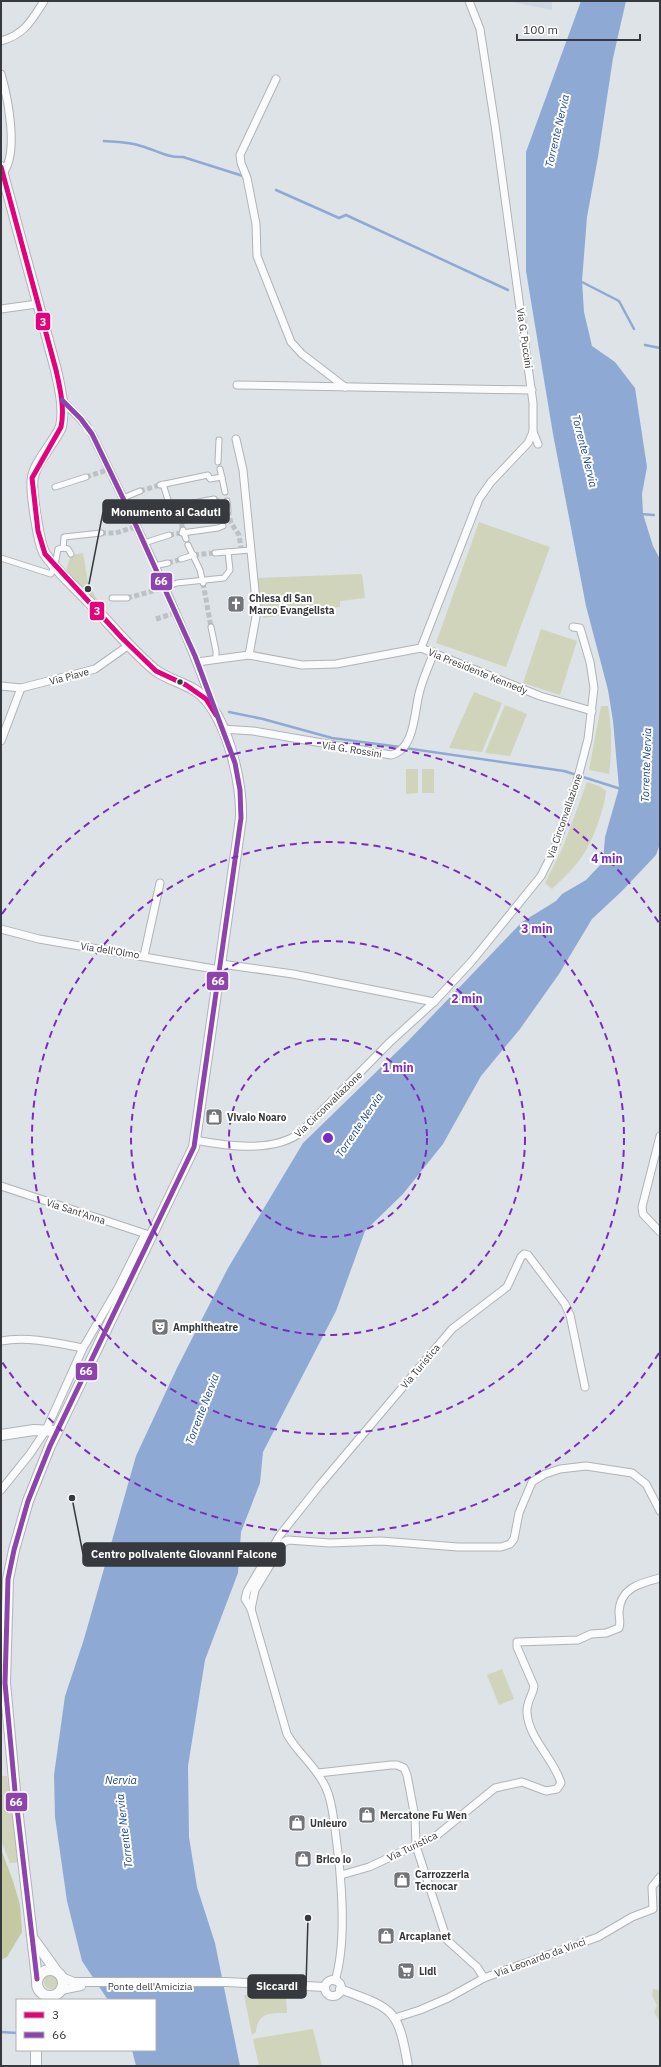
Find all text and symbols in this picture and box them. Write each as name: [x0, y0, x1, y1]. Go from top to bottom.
scale bar: [517, 16, 640, 42]
text: 100 m: [523, 22, 558, 37]
water label: Torrente Nervia: [542, 93, 572, 169]
street label: Via G. Puccini: [514, 307, 535, 369]
line badge: 3: [35, 312, 51, 331]
text: 3: [40, 315, 46, 329]
water label: Torrente Nervia: [569, 413, 601, 489]
callout: Monumento ai Caduti: [103, 500, 229, 523]
text: Monumento ai Caduti: [111, 505, 221, 519]
line badge: 66: [150, 572, 173, 591]
text: 66: [154, 574, 168, 588]
place label: Chiesa di San Marco Evangelista: [249, 592, 335, 617]
church icon: Chiesa di San Marco Evangelista: [226, 594, 246, 614]
line badge: 3: [89, 601, 105, 621]
text: 3: [94, 604, 100, 618]
street label: Via Presidente Kennedy: [426, 646, 530, 697]
street label: Via Piave: [48, 665, 91, 688]
unlabelled marker: [175, 677, 185, 687]
water label: Torrente Nervia: [638, 727, 654, 803]
street label: Via G. Rossini: [321, 738, 383, 761]
street label: Via Circonvallazione: [544, 771, 585, 861]
text: 4 min: [591, 851, 623, 866]
text: 3 min: [521, 921, 553, 936]
street label: Via dell'Olmo: [80, 939, 141, 962]
line badge: 66: [206, 971, 229, 991]
text: 66: [211, 974, 225, 988]
text: 2 min: [451, 991, 483, 1006]
text: 1 min: [382, 1060, 414, 1075]
street label: Via Circonvallazione: [292, 1068, 365, 1140]
water label: Torrente Nervia: [332, 1090, 386, 1160]
shop icon: Vivaio Noaro: [204, 1107, 224, 1127]
place label: Vivaio Noaro: [227, 1111, 287, 1124]
centre of rings: [321, 1131, 335, 1145]
street label: Via Sant'Anna: [45, 1196, 108, 1227]
theatre icon: Amphitheatre: [150, 1317, 170, 1337]
place label: Amphitheatre: [173, 1321, 239, 1334]
street label: Via Turistica: [398, 1341, 443, 1391]
line badge: 66: [75, 1362, 98, 1381]
text: 66: [79, 1364, 93, 1378]
water label: Torrente Nervia: [182, 1372, 222, 1446]
callout: Centro polivalente Giovanni Falcone: [83, 1543, 285, 1566]
text: Centro polivalente Giovanni Falcone: [91, 1547, 277, 1561]
water label: Nervia: [105, 1773, 137, 1787]
line badge: 66: [5, 1792, 28, 1812]
water label: Torrente Nervia: [112, 1793, 136, 1869]
text: 66: [9, 1795, 23, 1809]
shop icon: Mercatone Fu Wen: [357, 1805, 377, 1825]
place label: Mercatone Fu Wen: [380, 1809, 467, 1822]
shop icon: Unieuro: [287, 1813, 307, 1833]
place label: Unieuro: [310, 1817, 347, 1830]
street label: Via Turistica: [385, 1828, 440, 1864]
shop icon: Brico io: [293, 1849, 313, 1869]
place label: Brico io: [316, 1853, 352, 1866]
place label: Carrozzeria Tecnocar: [415, 1868, 470, 1893]
shop icon: Carrozzeria Tecnocar: [392, 1870, 412, 1890]
shop icon: Arcaplanet: [376, 1926, 396, 1946]
place label: Arcaplanet: [399, 1930, 451, 1943]
street label: Via Leonardo da Vinci: [493, 1935, 587, 1980]
supermarket icon: Lidl: [396, 1961, 416, 1981]
place label: Lidl: [419, 1965, 436, 1978]
callout: Siccardi: [248, 1975, 306, 1998]
text: Siccardi: [256, 1979, 298, 1993]
street label: Ponte dell'Amicizia: [108, 1980, 193, 1993]
legend: [16, 1999, 156, 2051]
text: 3: [52, 2007, 59, 2022]
text: 66: [52, 2027, 66, 2042]

